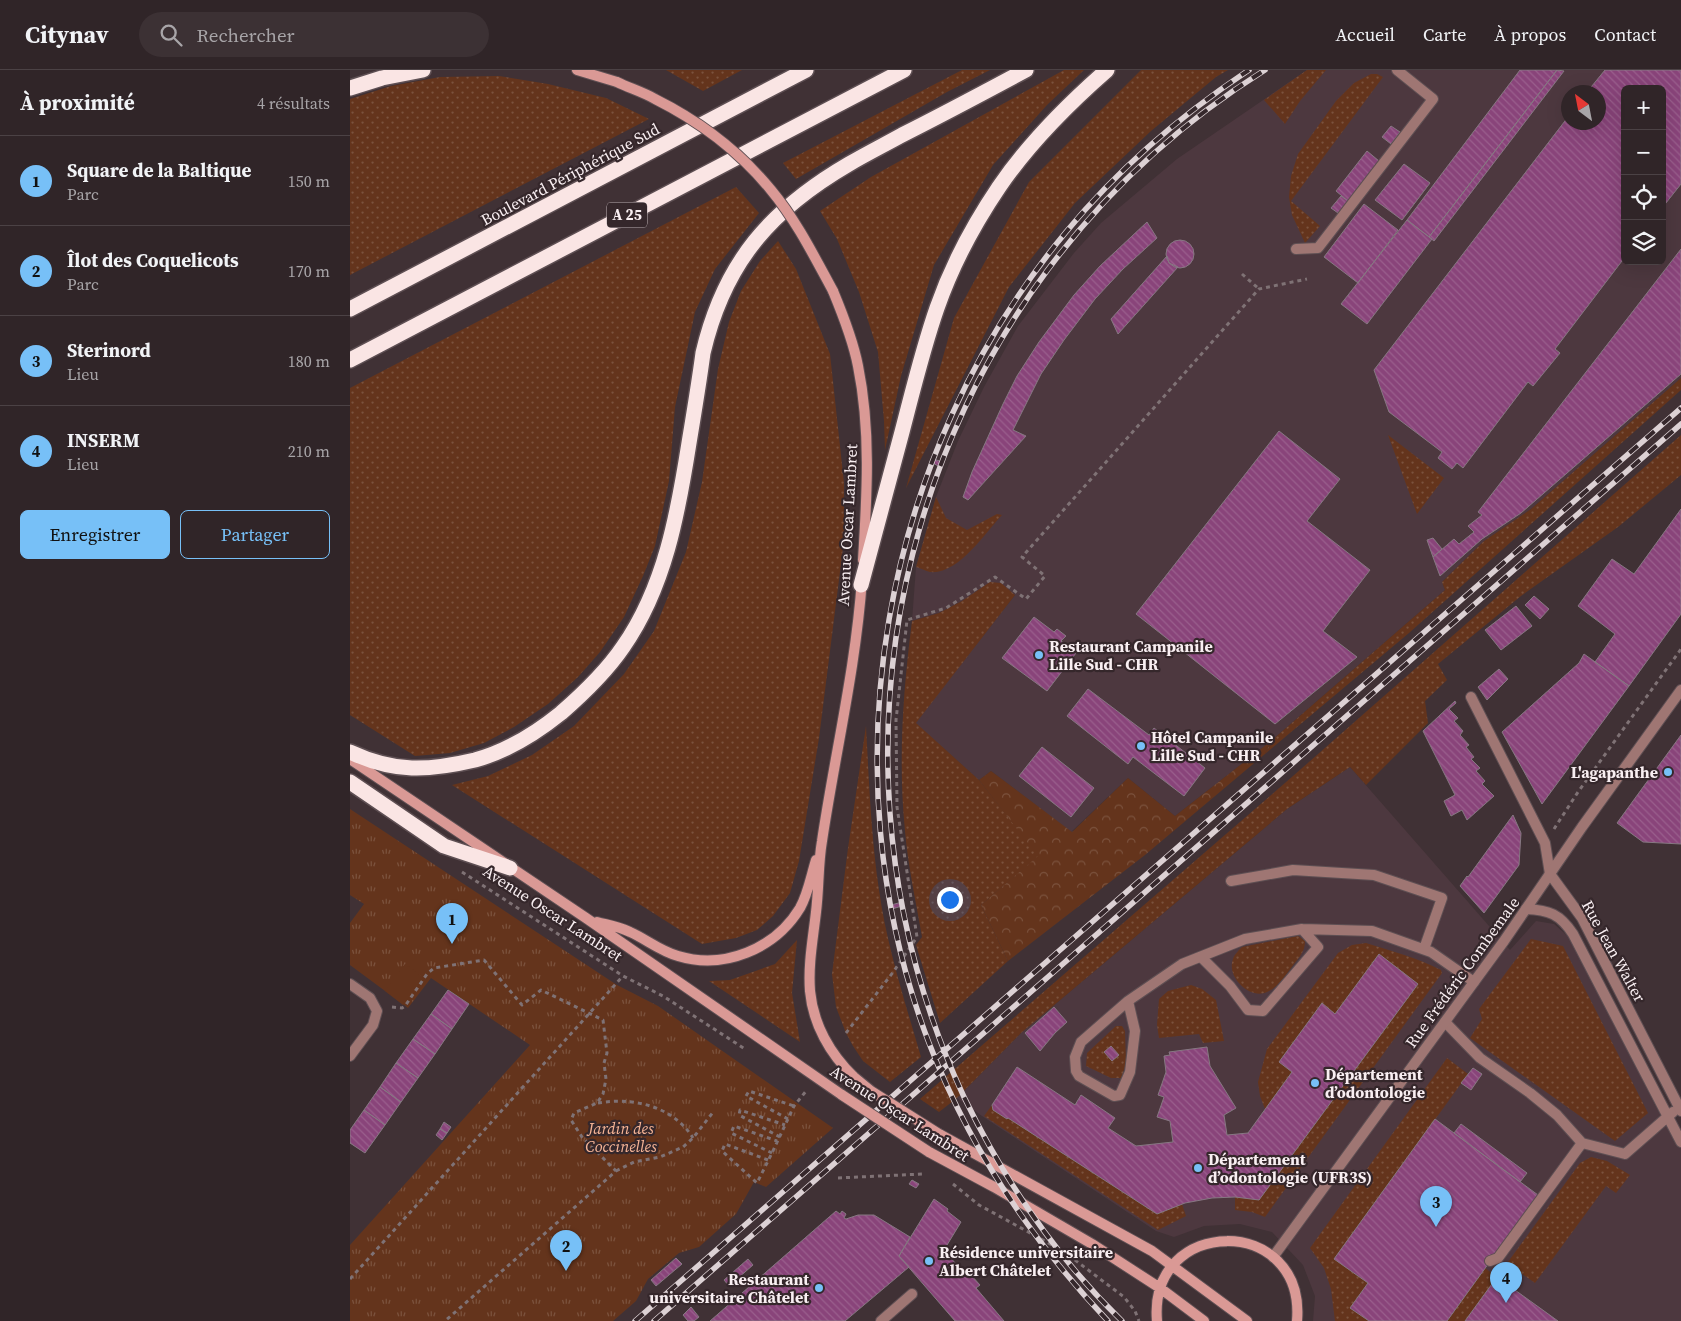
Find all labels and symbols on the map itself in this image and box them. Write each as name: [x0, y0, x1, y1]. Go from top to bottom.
north arrow: [1561, 85, 1606, 130]
street label: Boulevard Périphérique Sud: [477, 117, 663, 231]
road number: A 25: [607, 202, 647, 228]
street label: Avenue Oscar Lambret: [832, 443, 862, 607]
place label: Restaurant Campanile Lille Sud - CHR: [1049, 635, 1213, 675]
marker: Restaurant Campanile Lille Sud - CHR: [1033, 649, 1045, 661]
place label: Hôtel Campanile Lille Sud - CHR: [1151, 726, 1273, 766]
marker: Hôtel Campanile Lille Sud - CHR: [1135, 740, 1147, 752]
place label: L'agapanthe: [1571, 761, 1658, 783]
marker: L'agapanthe: [1662, 766, 1674, 778]
street label: Avenue Oscar Lambret: [479, 860, 628, 967]
your location: [937, 887, 963, 913]
street label: Rue Frédéric Combemale: [1400, 892, 1524, 1052]
street label: Rue Jean Walter: [1577, 896, 1651, 1006]
pin: 1: [436, 903, 468, 944]
street label: Avenue Oscar Lambret: [826, 1060, 975, 1167]
place label: Département d’odontologie: [1325, 1063, 1425, 1103]
marker: Département d’odontologie: [1309, 1077, 1321, 1089]
park label: Jardin des Coccinelles: [585, 1117, 657, 1157]
place label: Département d’odontologie (UFR3S): [1208, 1148, 1372, 1188]
marker: Département d’odontologie (UFR3S): [1192, 1162, 1204, 1174]
pin: 3: [1420, 1186, 1452, 1227]
pin: 2: [550, 1230, 582, 1271]
place label: Résidence universitaire Albert Châtelet: [939, 1241, 1113, 1281]
marker: Résidence universitaire Albert Châtelet: [923, 1255, 935, 1267]
pin: 4: [1490, 1262, 1522, 1303]
place label: Restaurant universitaire Châtelet: [649, 1268, 809, 1308]
marker: Restaurant universitaire Châtelet: [813, 1282, 825, 1294]

